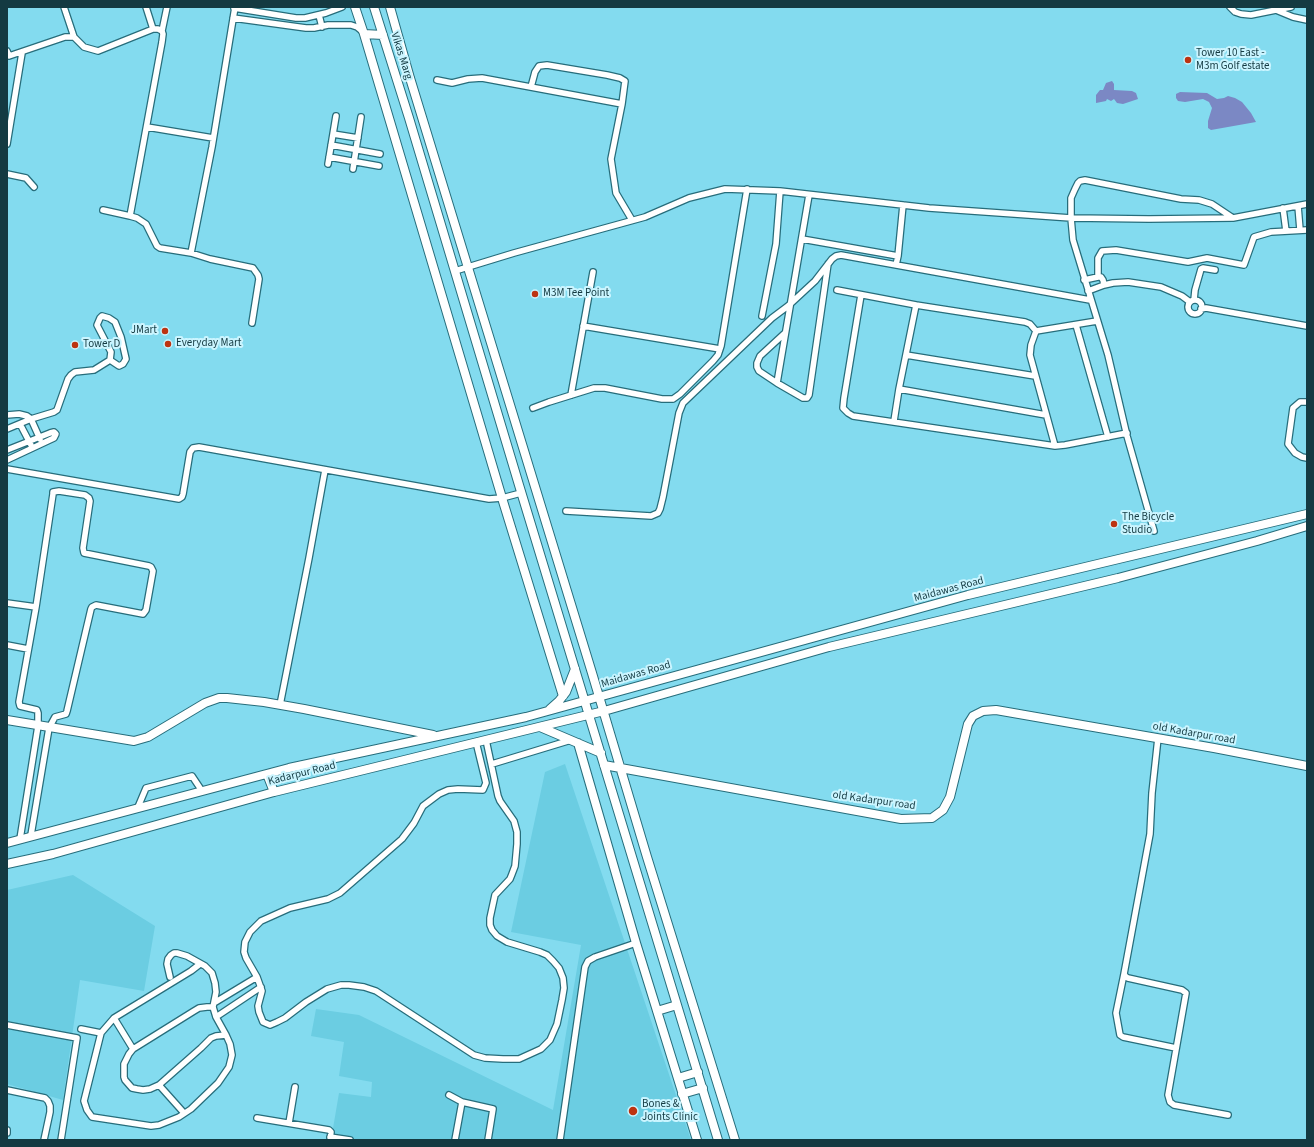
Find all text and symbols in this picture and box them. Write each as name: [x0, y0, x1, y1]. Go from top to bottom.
street label: Vikas Marg: [387, 31, 415, 81]
place label: Tower 10 East - M3m Golf estate: [1196, 47, 1269, 73]
marker: Tower 10 East - M3m Golf estate: [1183, 55, 1193, 65]
place label: M3M Tee Point: [543, 287, 609, 301]
marker: M3M Tee Point: [530, 289, 540, 299]
place label: JMart: [131, 324, 157, 338]
marker: JMart: [160, 326, 170, 336]
place label: Everyday Mart: [176, 337, 241, 351]
place label: Tower D: [83, 338, 120, 352]
marker: Everyday Mart: [163, 339, 173, 349]
marker: Tower D: [70, 340, 80, 350]
place label: The Bicycle Studio: [1122, 511, 1174, 537]
marker: The Bicycle Studio: [1109, 519, 1119, 529]
street label: Maidawas Road: [913, 574, 985, 606]
street label: Maidawas Road: [600, 659, 672, 691]
street label: old Kadarpur road: [1152, 720, 1236, 748]
street label: Kadarpur Road: [267, 759, 337, 789]
street label: old Kadarpur road: [832, 789, 916, 813]
place label: Bones & Joints Clinic: [642, 1098, 698, 1124]
marker: Bones & Joints Clinic: [627, 1105, 639, 1117]

